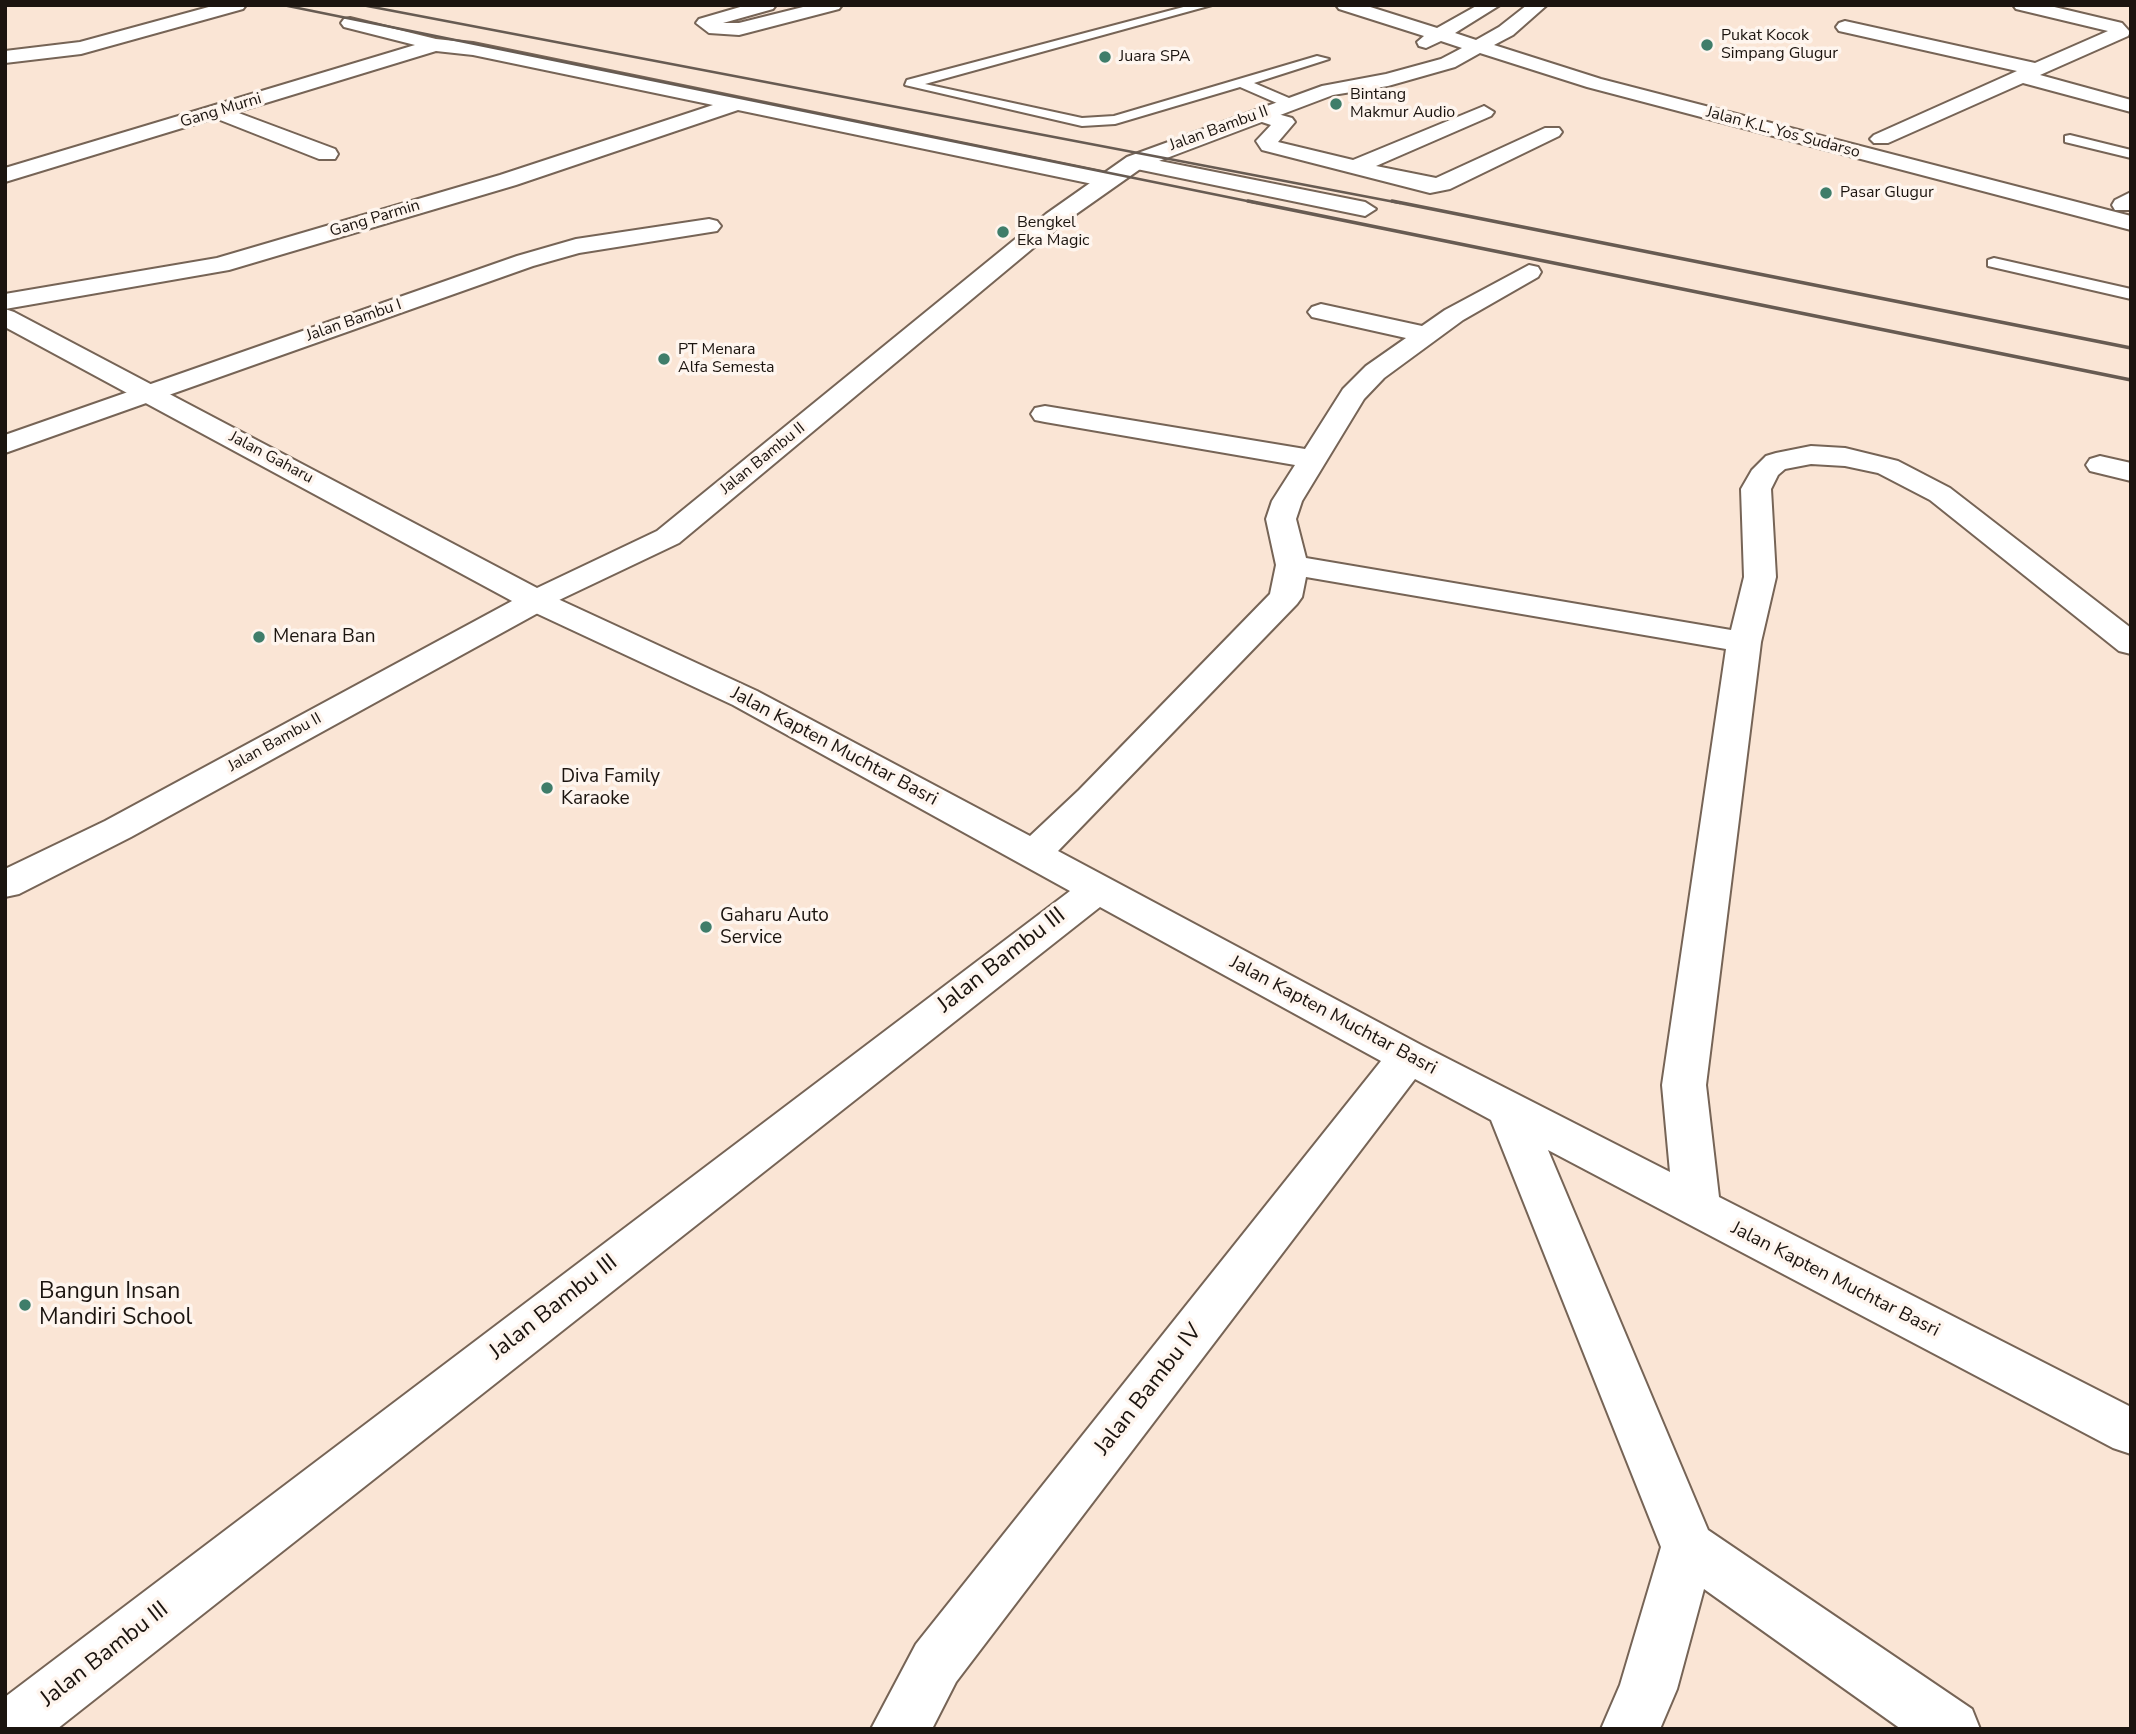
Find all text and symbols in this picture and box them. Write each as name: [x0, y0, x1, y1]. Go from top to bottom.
place label: Pukat Kocok Simpang Glugur: [1721, 26, 1838, 64]
marker: Pukat Kocok Simpang Glugur: [1699, 37, 1715, 53]
place label: Juara SPA: [1119, 47, 1190, 67]
marker: Juara SPA: [1097, 49, 1113, 65]
place label: Bintang Makmur Audio: [1350, 85, 1455, 123]
street label: Gang Murni: [178, 90, 264, 132]
marker: Bintang Makmur Audio: [1328, 96, 1344, 112]
street label: Jalan Bambu II: [1167, 102, 1271, 156]
street label: Jalan K.L. Yos Sudarso: [1704, 103, 1862, 163]
place label: Pasar Glugur: [1840, 183, 1934, 203]
marker: Pasar Glugur: [1818, 185, 1834, 201]
street label: Gang Parmin: [328, 196, 422, 242]
place label: Bengkel Eka Magic: [1017, 213, 1089, 251]
marker: Bengkel Eka Magic: [995, 224, 1011, 240]
street label: Jalan Bambu I: [304, 296, 404, 346]
place label: PT Menara Alfa Semesta: [678, 340, 774, 378]
marker: PT Menara Alfa Semesta: [656, 351, 672, 367]
street label: Jalan Bambu II: [717, 419, 809, 499]
street label: Jalan Gaharu: [226, 428, 316, 488]
place label: Menara Ban: [273, 626, 376, 648]
marker: Menara Ban: [251, 629, 267, 645]
street label: Jalan Kapten Muchtar Basri: [727, 683, 941, 811]
street label: Jalan Bambu II: [225, 709, 325, 777]
place label: Diva Family Karaoke: [561, 766, 660, 810]
marker: Diva Family Karaoke: [539, 780, 555, 796]
street label: Jalan Bambu III: [932, 902, 1072, 1020]
place label: Gaharu Auto Service: [720, 905, 829, 949]
marker: Gaharu Auto Service: [698, 919, 714, 935]
street label: Jalan Kapten Muchtar Basri: [1226, 952, 1440, 1080]
street label: Jalan Kapten Muchtar Basri: [1727, 1217, 1943, 1343]
street label: Jalan Bambu III: [484, 1249, 624, 1367]
place label: Bangun Insan Mandiri School: [39, 1278, 192, 1332]
marker: Bangun Insan Mandiri School: [17, 1297, 33, 1313]
street label: Jalan Bambu IV: [1089, 1319, 1209, 1461]
street label: Jalan Bambu III: [35, 1596, 175, 1714]

